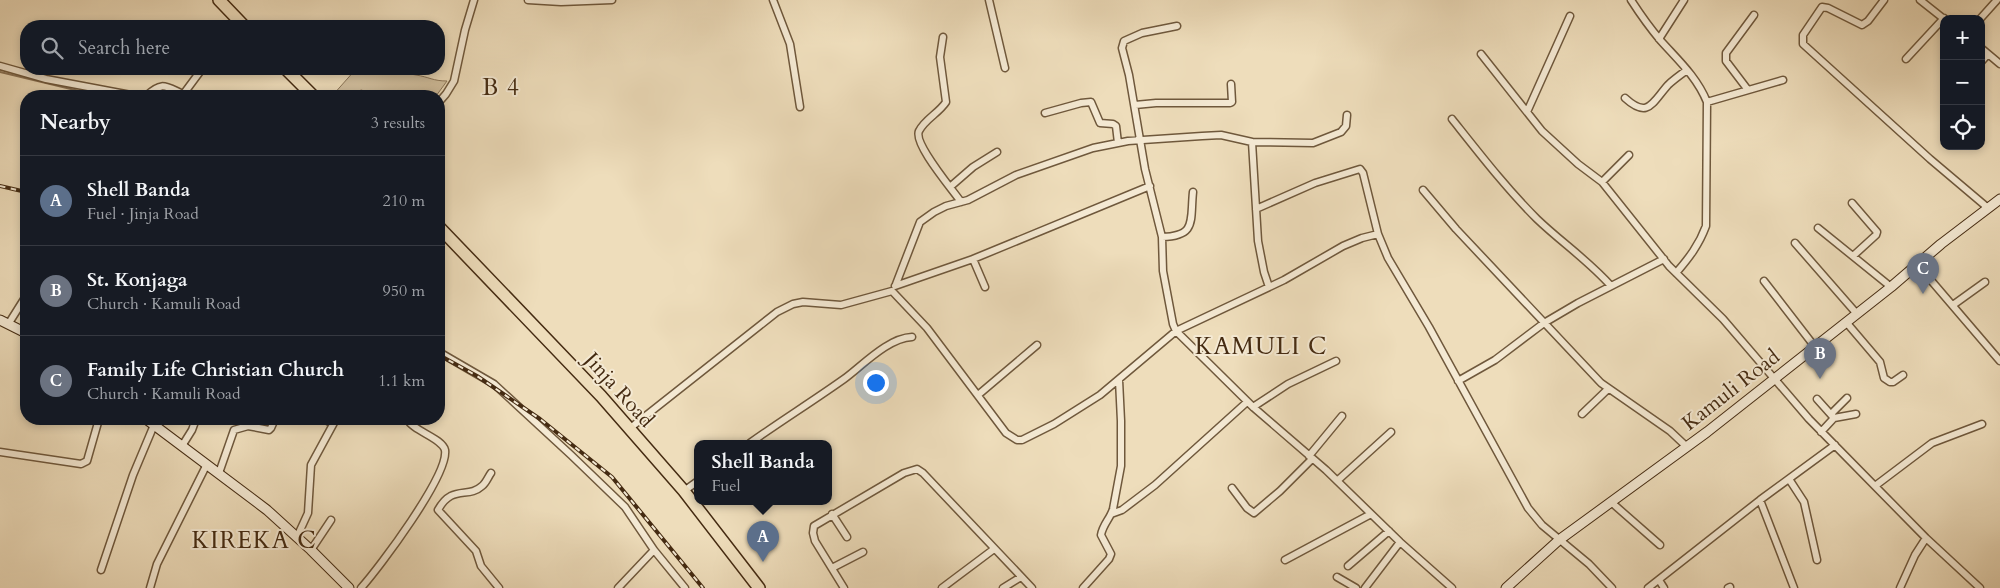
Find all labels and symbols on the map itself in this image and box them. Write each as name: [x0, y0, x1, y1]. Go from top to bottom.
district label: B 4: [482, 71, 520, 104]
pin: C: [1907, 253, 1939, 294]
district label: KAMULI C: [1195, 330, 1327, 363]
pin: B: [1804, 338, 1836, 379]
street label: Kamuli Road: [1676, 343, 1786, 437]
street label: Jinja Road: [576, 344, 660, 434]
your location: [863, 370, 889, 396]
pin: A: [747, 521, 779, 562]
district label: KIREKA C: [191, 524, 317, 557]

